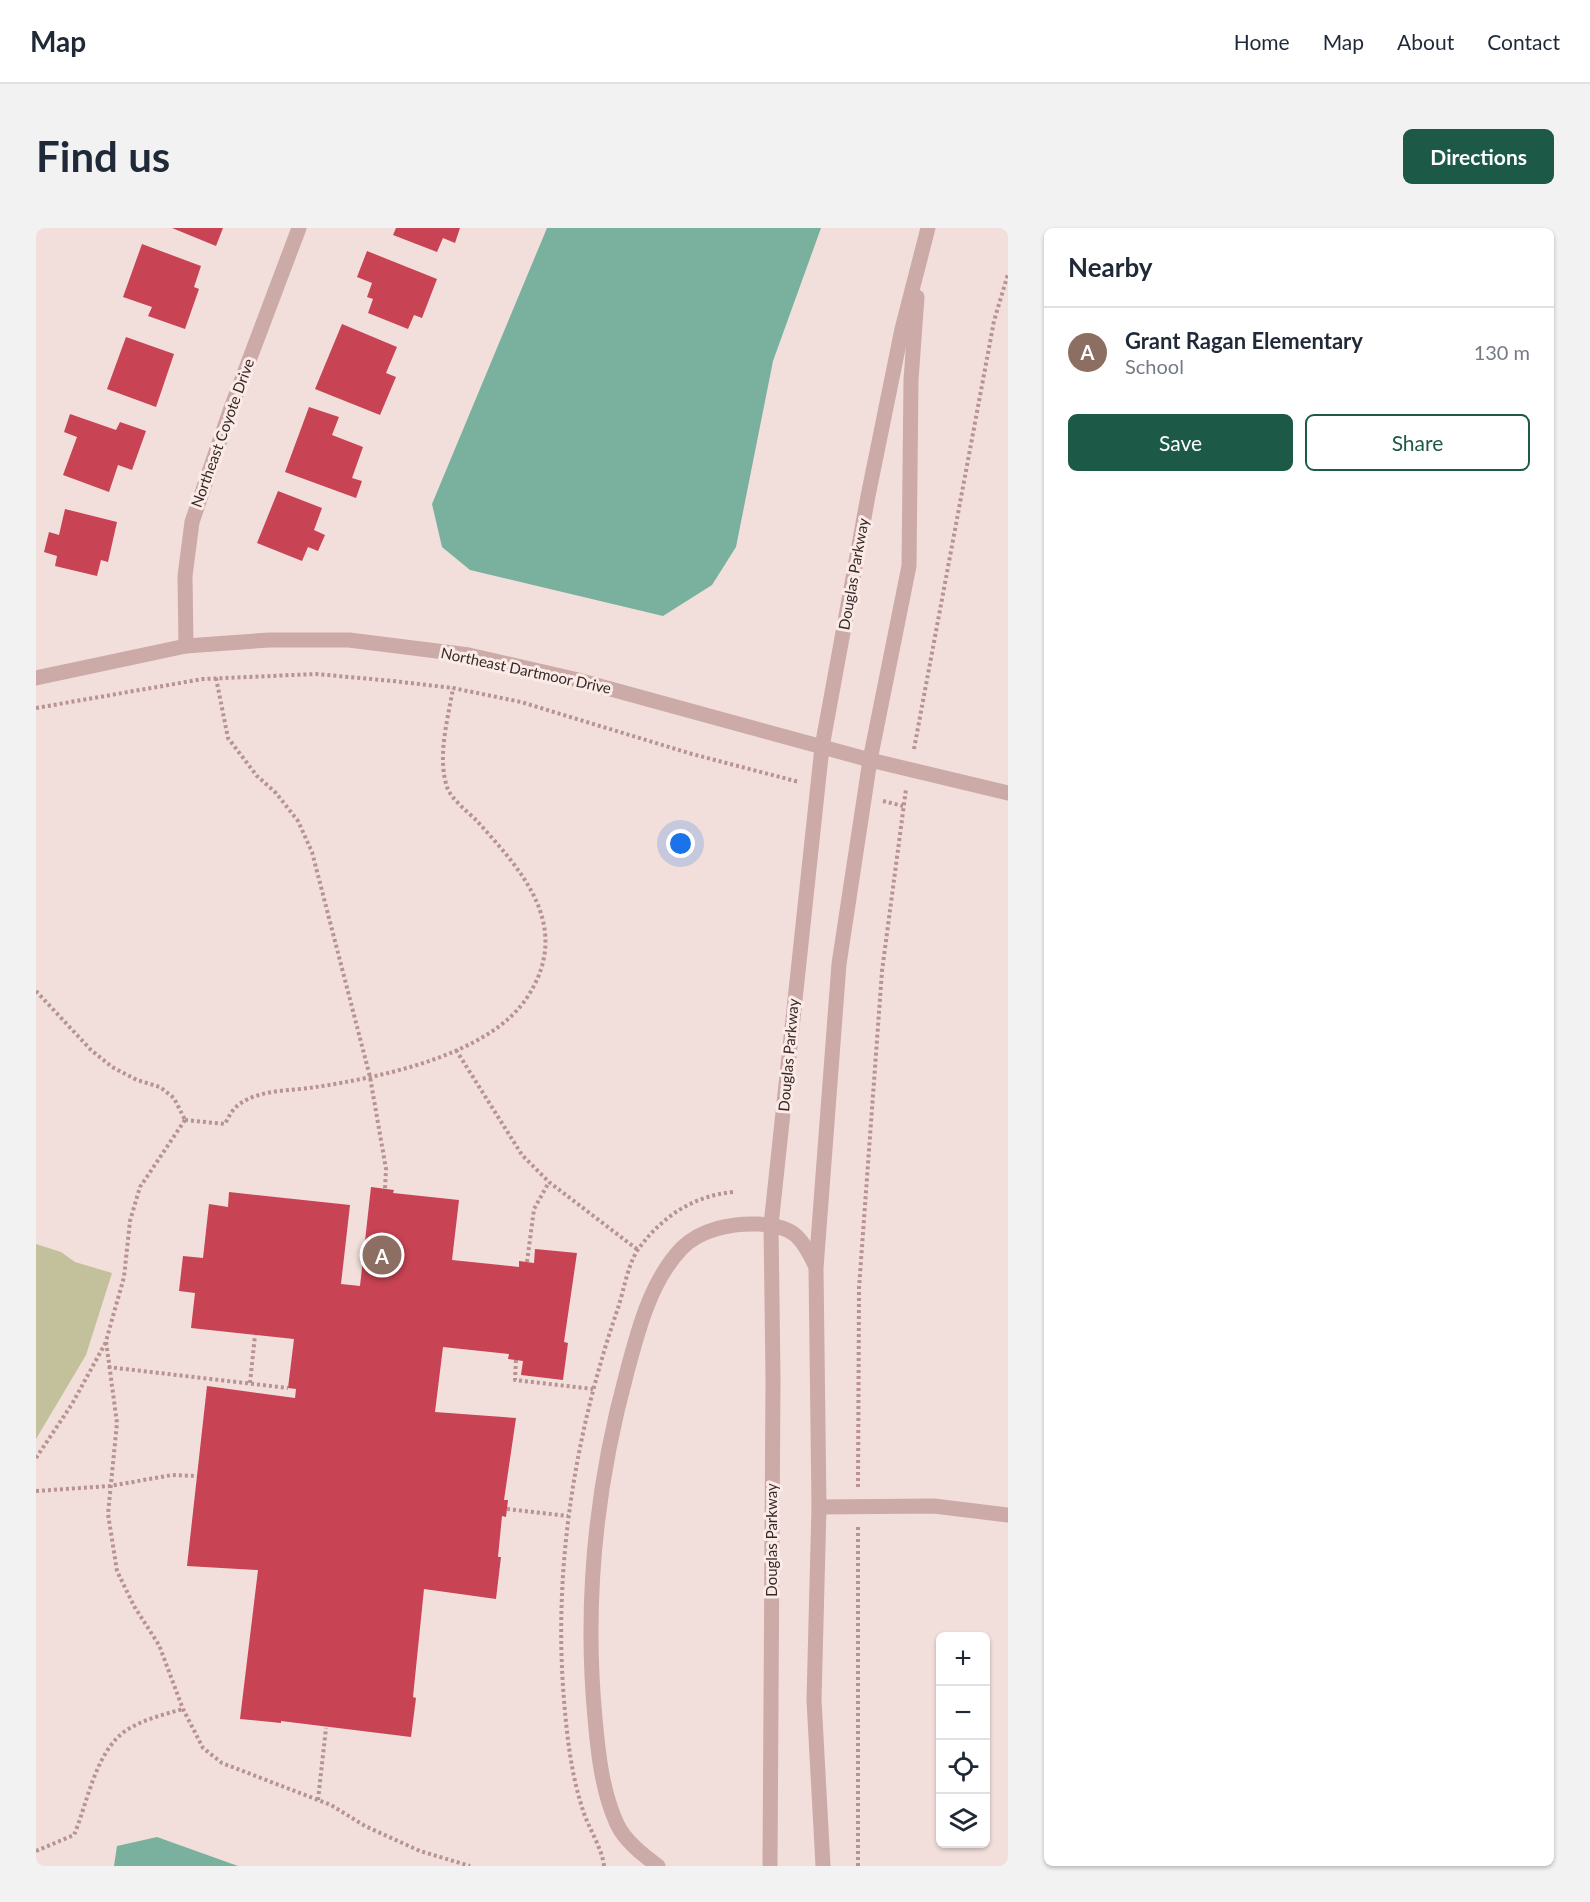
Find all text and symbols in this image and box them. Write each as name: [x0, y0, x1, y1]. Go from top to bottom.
text: Map: [30, 24, 86, 58]
text: Home: [1234, 29, 1290, 54]
text: Map: [1323, 29, 1364, 54]
text: About: [1397, 29, 1454, 54]
text: Contact: [1487, 29, 1560, 54]
button: Directions: [1403, 129, 1554, 184]
text: Find us: [36, 131, 170, 181]
text: Nearby: [1068, 251, 1153, 283]
text: Grant Ragan Elementary: [1125, 327, 1363, 354]
text: A: [1081, 340, 1094, 364]
text: 130 m: [1474, 340, 1530, 364]
text: School: [1125, 354, 1184, 378]
street label: Northeast Coyote Drive: [187, 356, 257, 509]
button: Save: [1068, 414, 1293, 471]
button: Share: [1305, 414, 1530, 471]
street label: Douglas Parkway: [834, 516, 872, 631]
street label: Northeast Dartmoor Drive: [439, 643, 613, 697]
your location: [666, 829, 695, 858]
street label: Douglas Parkway: [774, 997, 802, 1112]
pin: A: [362, 1232, 402, 1278]
street label: Douglas Parkway: [762, 1483, 780, 1597]
map controls: [936, 1632, 990, 1848]
button: +: [936, 1632, 990, 1686]
button: −: [936, 1686, 990, 1740]
button: locate: [936, 1740, 990, 1794]
button: layers: [936, 1794, 990, 1848]

